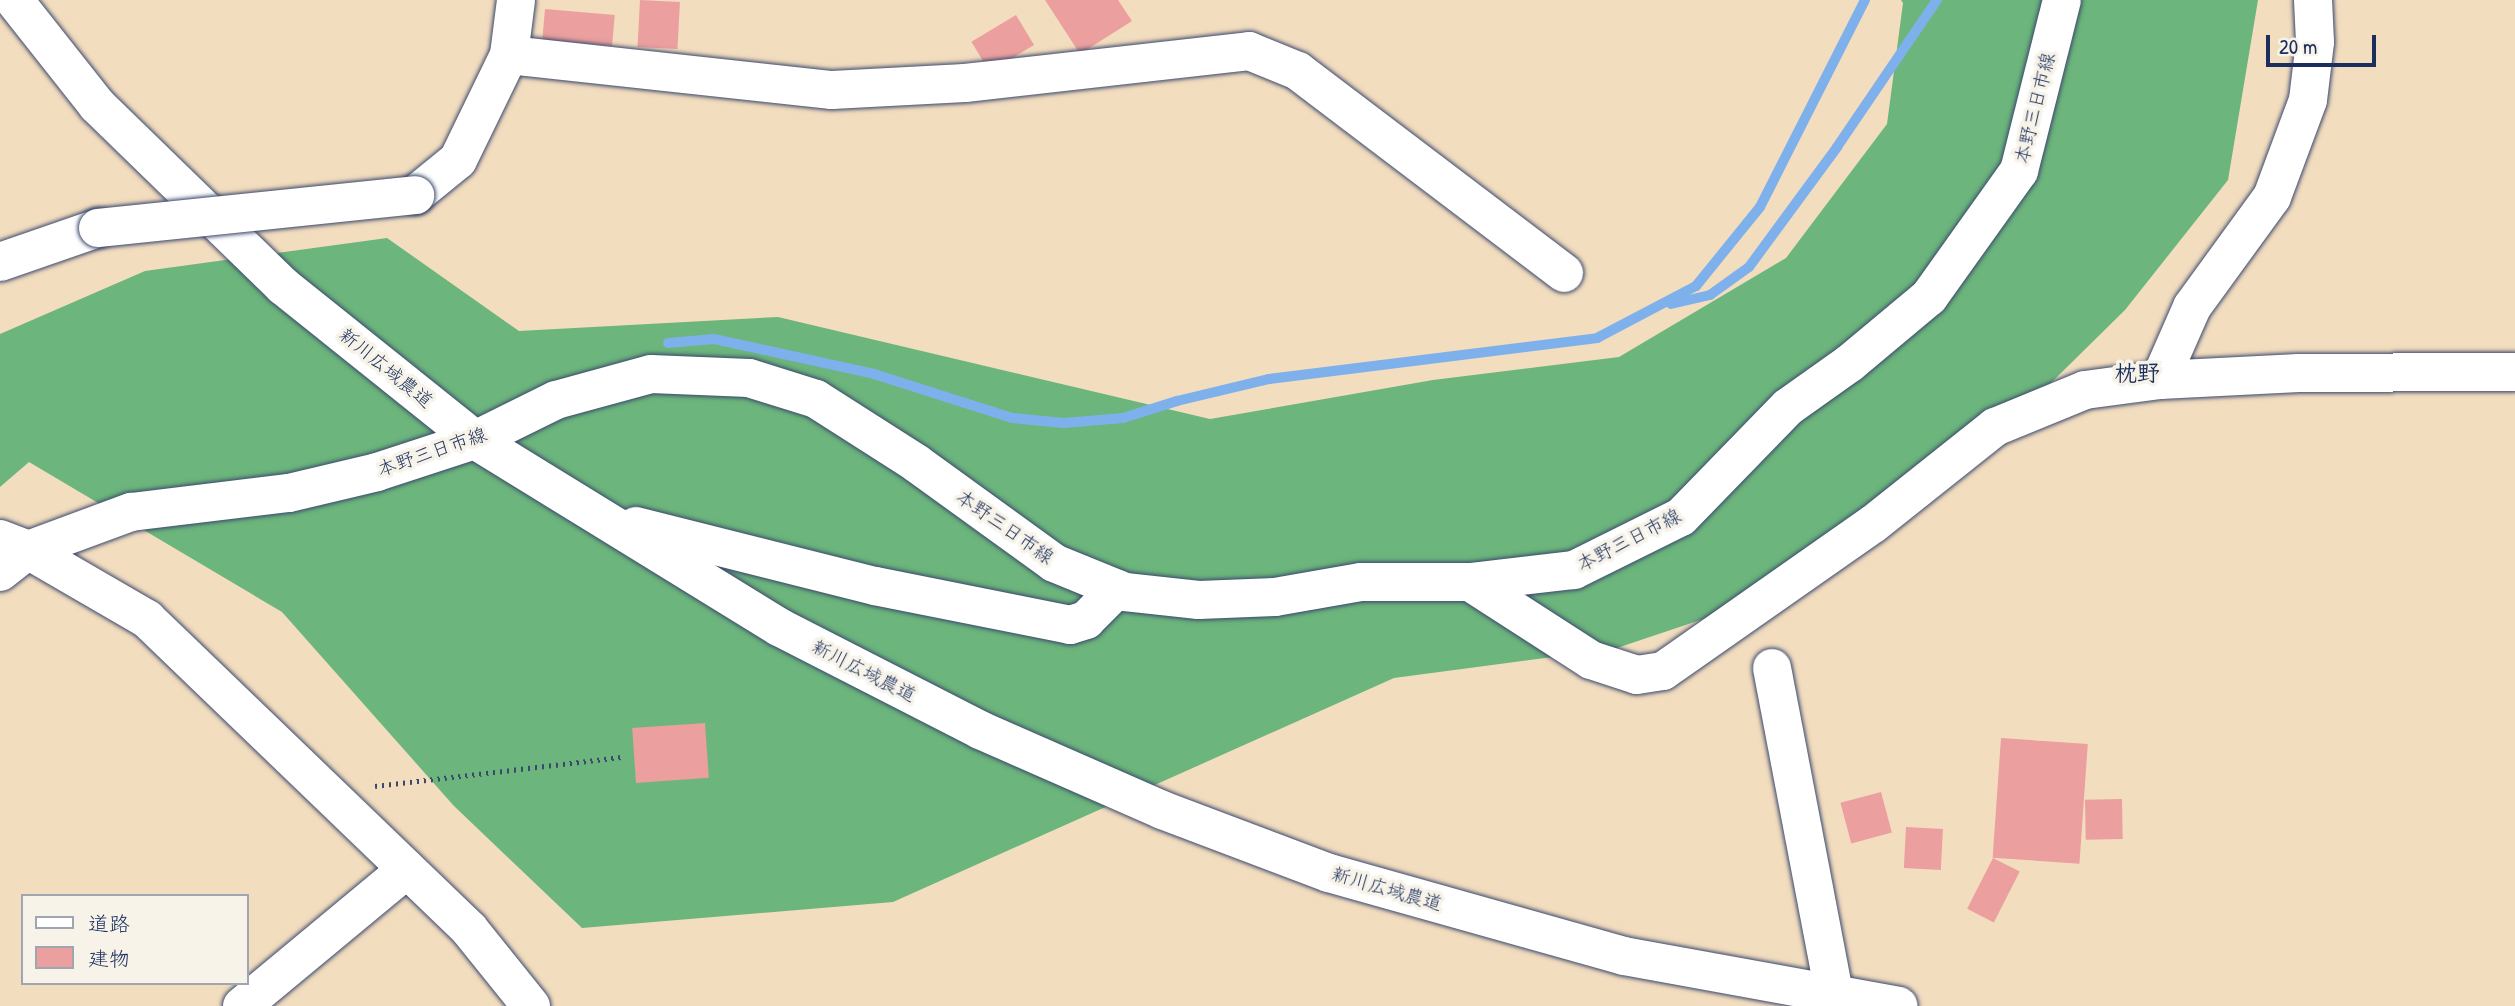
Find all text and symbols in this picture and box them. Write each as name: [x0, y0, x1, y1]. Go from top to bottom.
scale bar: [2270, 21, 2380, 65]
text: 20 m: [2279, 32, 2317, 61]
street label: 本野三日市線: [2010, 50, 2060, 166]
street label: 新川広域農道: [335, 323, 437, 413]
district label: 枕野: [2114, 359, 2160, 387]
street label: 本野三日市線: [374, 423, 490, 481]
street label: 本野三日市線: [952, 485, 1058, 569]
street label: 本野三日市線: [1573, 504, 1685, 576]
street label: 新川広域農道: [808, 635, 920, 707]
street label: 新川広域農道: [1329, 862, 1445, 916]
legend: [21, 894, 248, 985]
text: 道路: [88, 909, 130, 938]
text: 建物: [88, 944, 130, 973]

